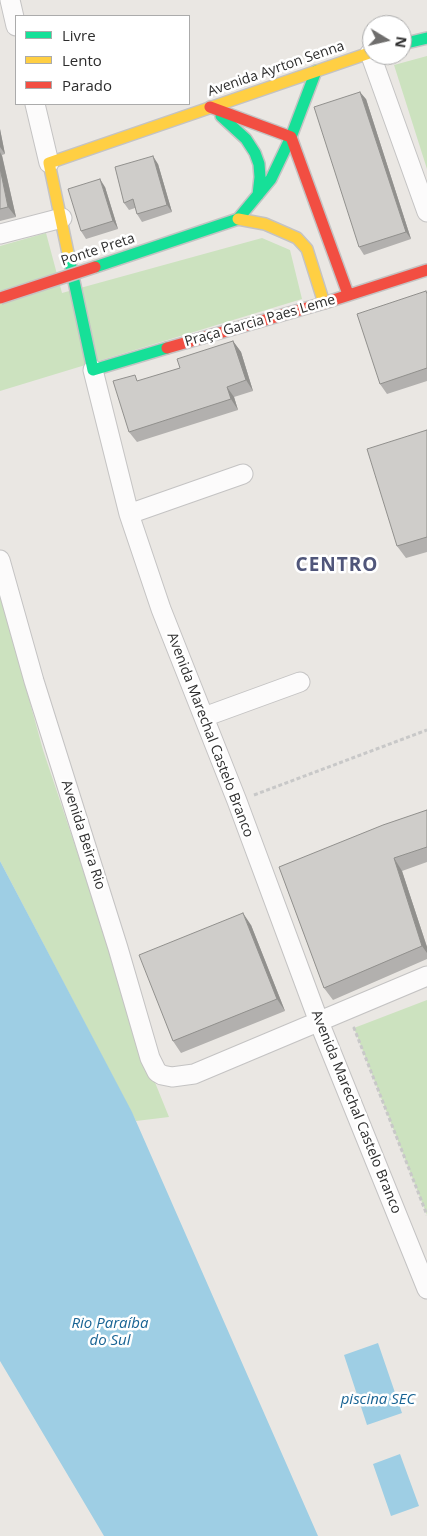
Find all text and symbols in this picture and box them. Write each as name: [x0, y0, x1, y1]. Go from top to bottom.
legend: [15, 15, 190, 105]
north arrow: [362, 15, 412, 65]
text: Livre: [62, 25, 96, 45]
text: N: [391, 35, 412, 49]
street label: Avenida Ayrton Senna: [205, 38, 347, 100]
text: Lento: [62, 50, 102, 70]
text: Parado: [62, 75, 112, 95]
street label: Ponte Preta: [59, 230, 137, 270]
street label: Praça Garcia Paes Leme: [183, 291, 337, 351]
district label: CENTRO: [295, 555, 379, 577]
street label: Avenida Marechal Castelo Branco: [163, 630, 257, 840]
street label: Avenida Beira Rio: [57, 778, 109, 892]
street label: Avenida Marechal Castelo Branco: [307, 1008, 405, 1216]
water label: Rio Paraíba do Sul: [71, 1315, 149, 1350]
water label: piscina SEC: [341, 1391, 415, 1409]

